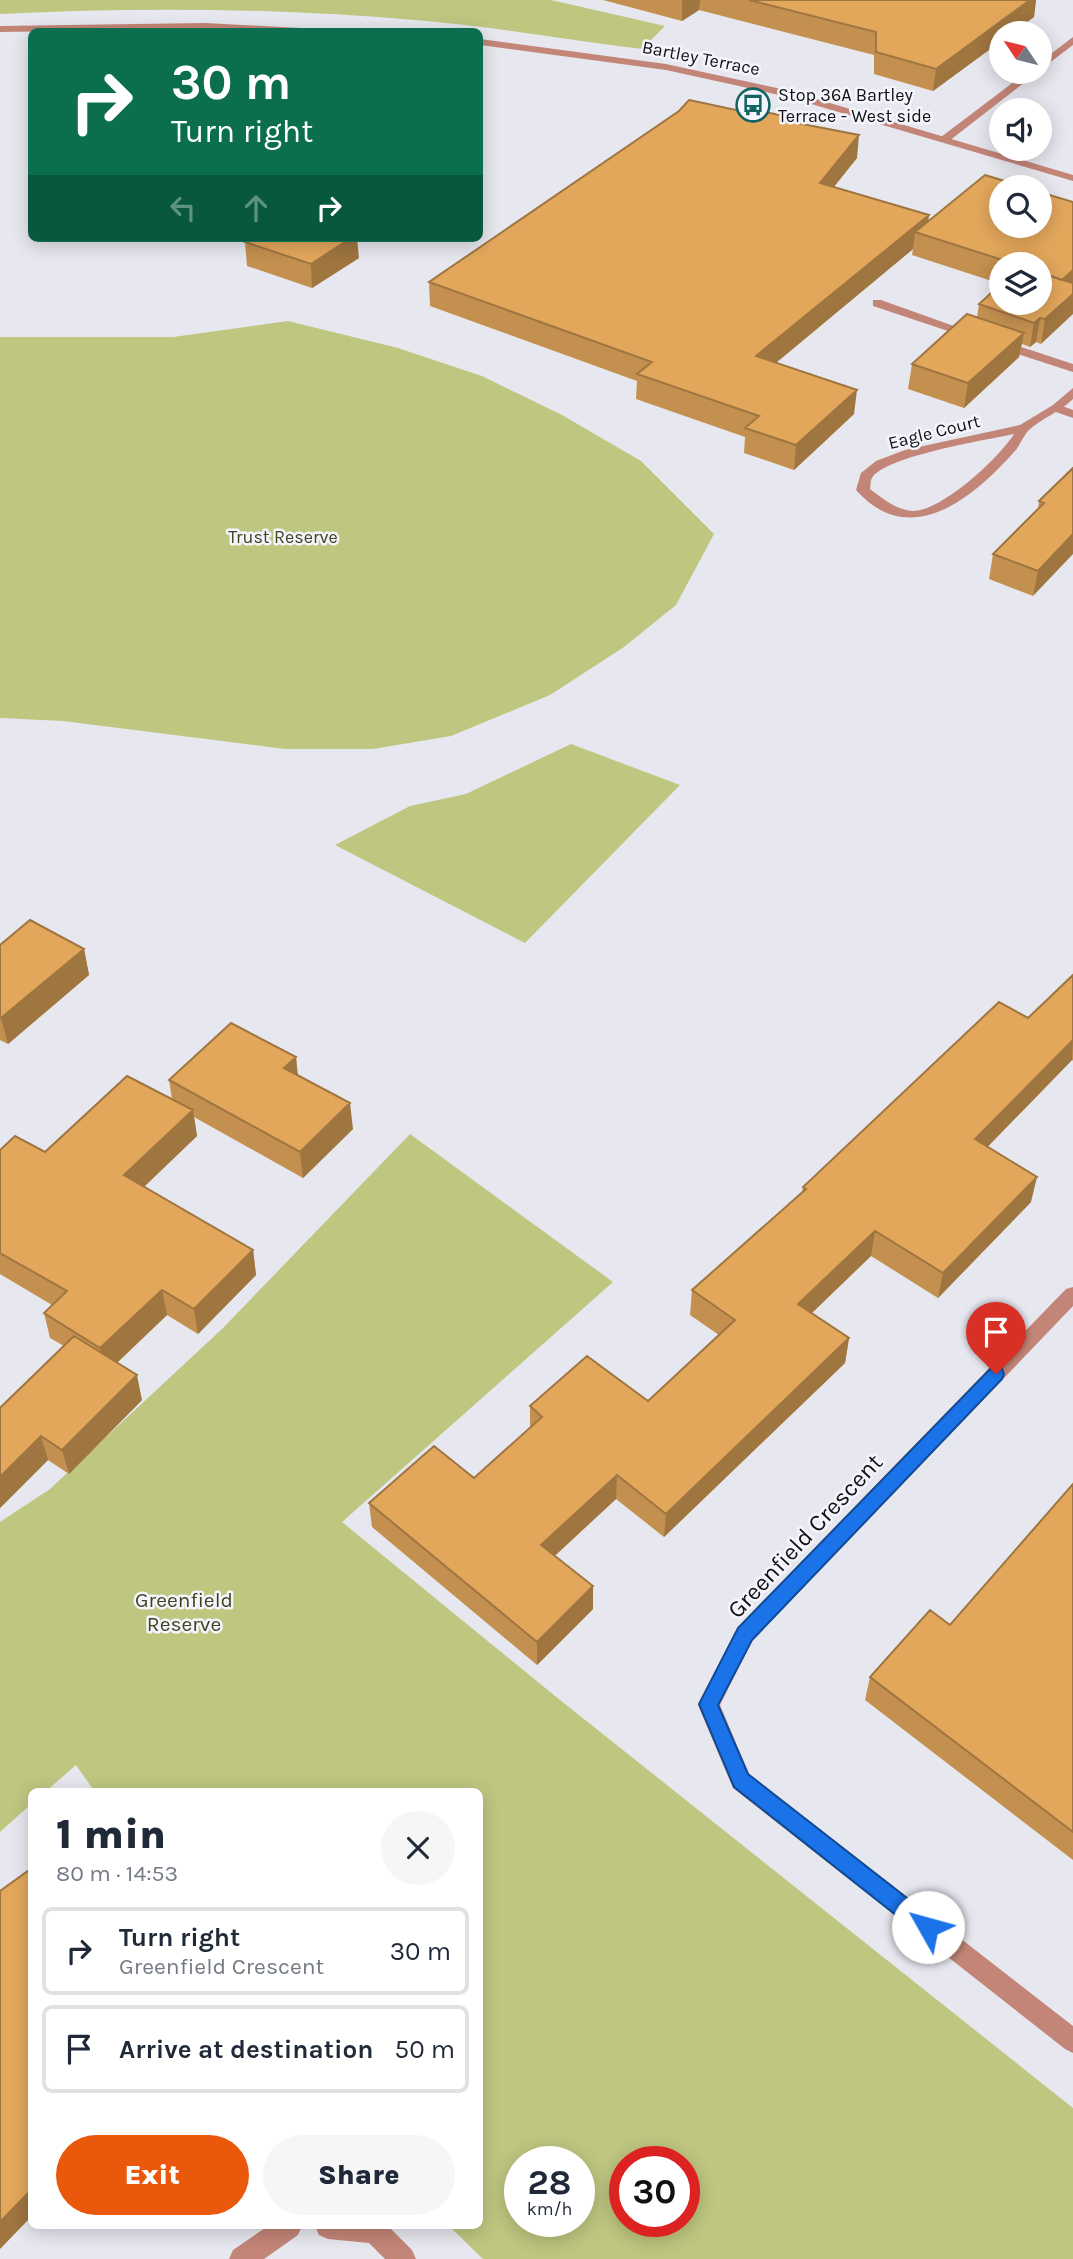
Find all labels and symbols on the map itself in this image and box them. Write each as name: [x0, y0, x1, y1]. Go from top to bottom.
north arrow: [989, 21, 1052, 84]
street label: Bartley Terrace: [640, 36, 762, 80]
place label: Stop 36A Bartley Terrace - West side: [778, 84, 931, 127]
bus stop icon: Stop 36A Bartley Terrace - West side: [734, 86, 772, 124]
street label: Eagle Court: [886, 410, 982, 454]
park label: Trust Reserve: [228, 526, 338, 548]
pin: [966, 1302, 1026, 1374]
street label: Greenfield Crescent: [722, 1448, 888, 1624]
park label: Greenfield Reserve: [135, 1588, 233, 1636]
position arrow: [891, 1890, 965, 1964]
speed limit sign: 30: [609, 2146, 700, 2237]

